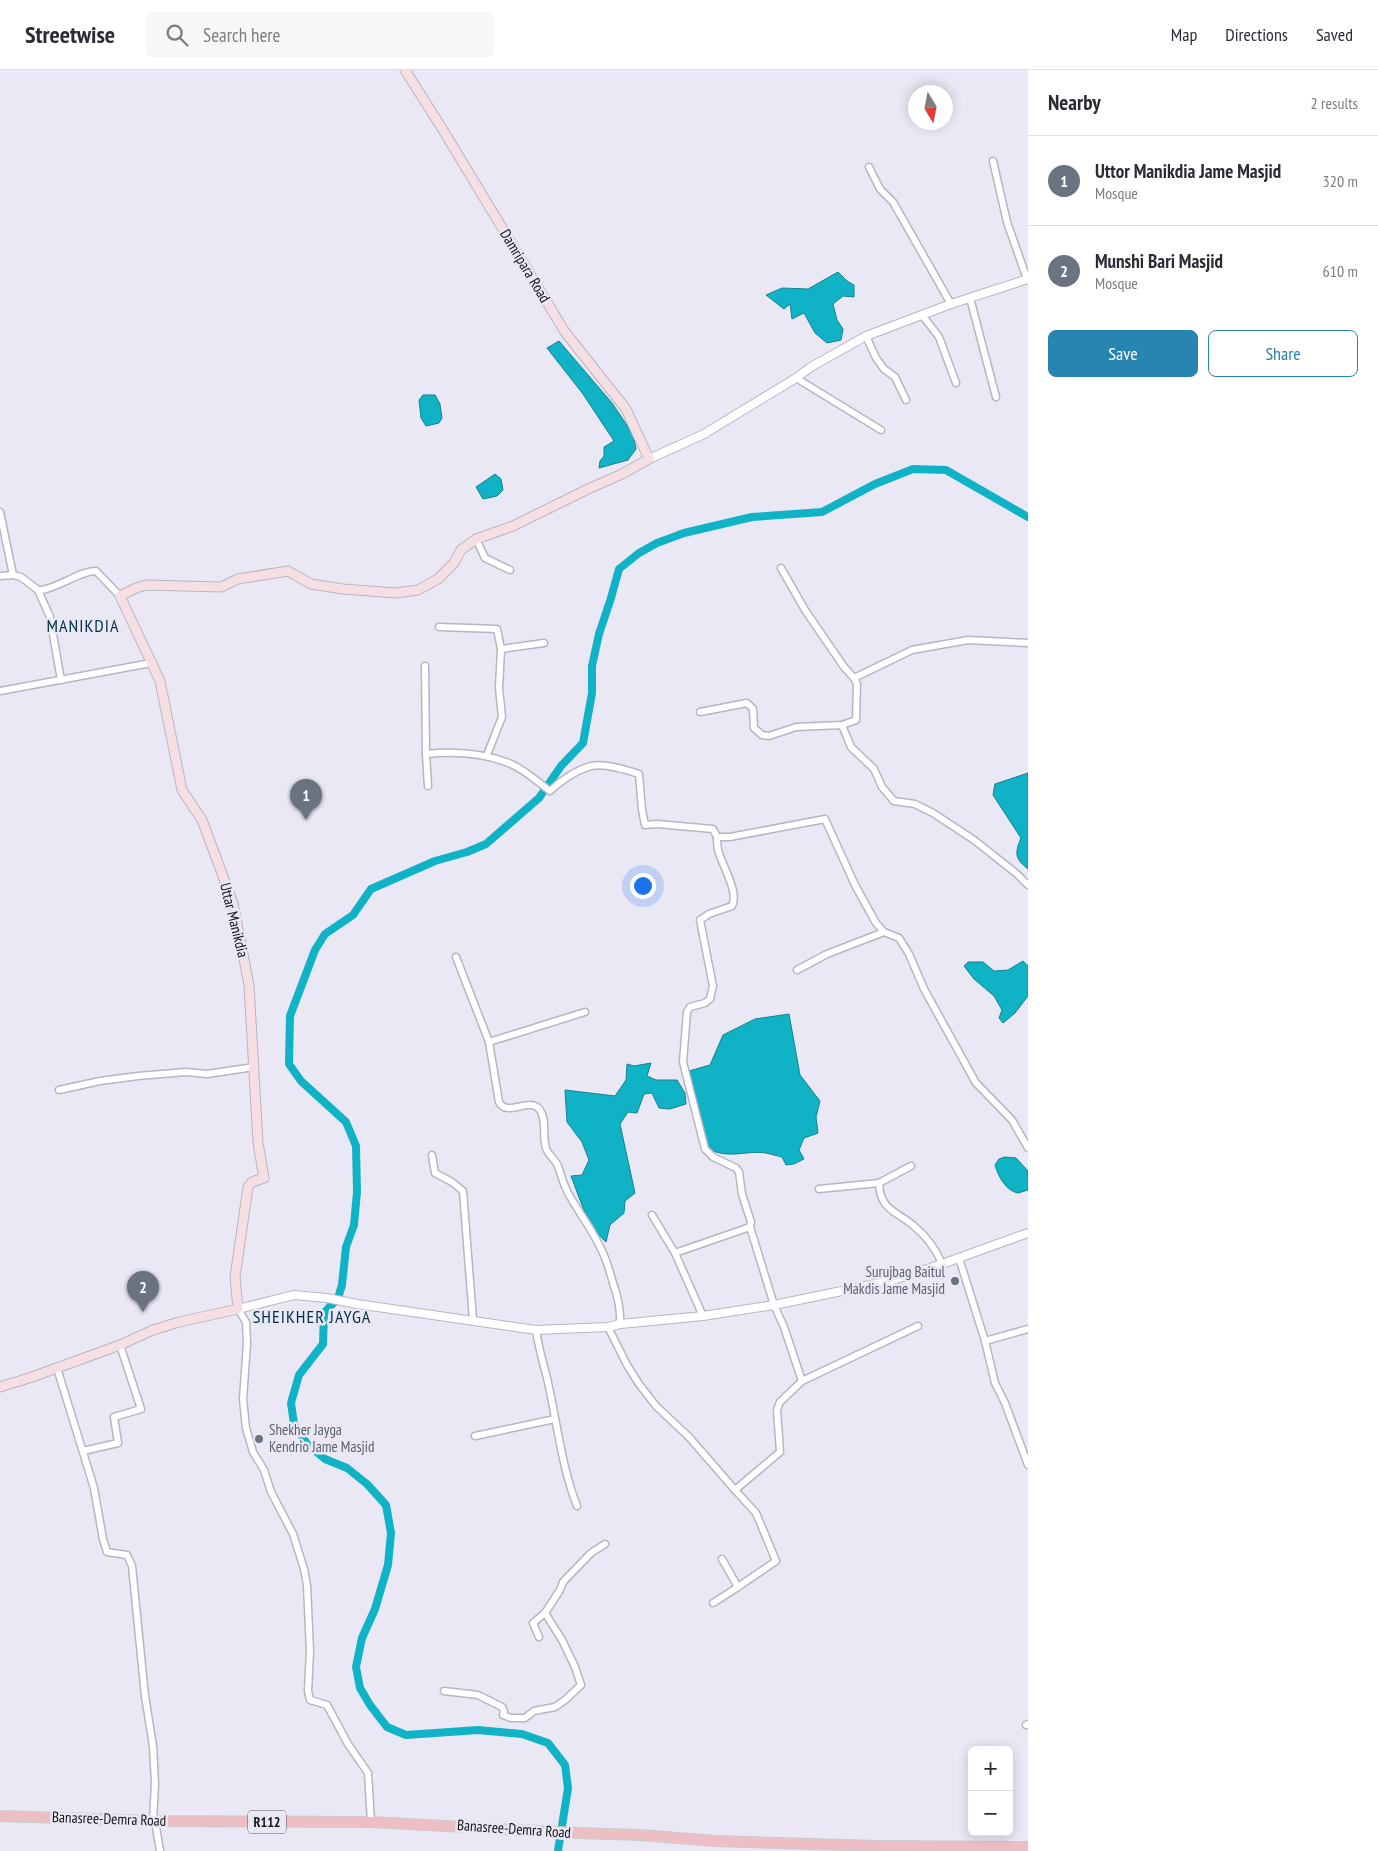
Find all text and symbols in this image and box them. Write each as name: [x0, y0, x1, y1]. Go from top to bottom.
search box: [145, 12, 495, 57]
text: Streetwise: [25, 19, 115, 50]
icon: search: [163, 21, 191, 49]
text: Search here: [203, 23, 280, 47]
text: Map: [1171, 23, 1197, 46]
text: Directions: [1225, 23, 1288, 46]
text: Saved: [1316, 23, 1353, 46]
north arrow: [908, 85, 953, 130]
text: Nearby: [1048, 89, 1101, 116]
text: 2 results: [1311, 93, 1358, 113]
text: Uttor Manikdia Jame Masjid: [1095, 159, 1281, 183]
text: 1: [1060, 171, 1068, 191]
text: 320 m: [1323, 171, 1358, 191]
text: Mosque: [1095, 183, 1138, 203]
street label: Damripara Road: [496, 226, 555, 306]
text: Munshi Bari Masjid: [1095, 249, 1223, 273]
text: 2: [1060, 261, 1068, 281]
text: 610 m: [1323, 261, 1358, 281]
text: Mosque: [1095, 273, 1138, 293]
button: Save: [1048, 330, 1198, 377]
button: Share: [1208, 330, 1358, 377]
district label: MANIKDIA: [47, 614, 119, 637]
pin: 1: [290, 779, 322, 820]
your location: [630, 873, 656, 899]
street label: Uttar Manikdia: [216, 881, 253, 959]
place label: Surujbag Baitul Makdis Jame Masjid: [843, 1262, 945, 1298]
pin: 2: [127, 1271, 159, 1312]
marker: Surujbag Baitul Makdis Jame Masjid: [949, 1275, 961, 1287]
district label: SHEIKHER JAYGA: [253, 1305, 371, 1328]
place label: Shekher Jayga Kendrio Jame Masjid: [269, 1420, 374, 1456]
marker: Shekher Jayga Kendrio Jame Masjid: [253, 1433, 265, 1445]
map controls: [968, 1746, 1013, 1836]
button: +: [968, 1746, 1013, 1791]
button: −: [968, 1791, 1013, 1836]
street label: Banasree-Demra Road: [52, 1807, 166, 1830]
road number: R112: [248, 1810, 286, 1834]
street label: Banasree-Demra Road: [456, 1815, 572, 1842]

